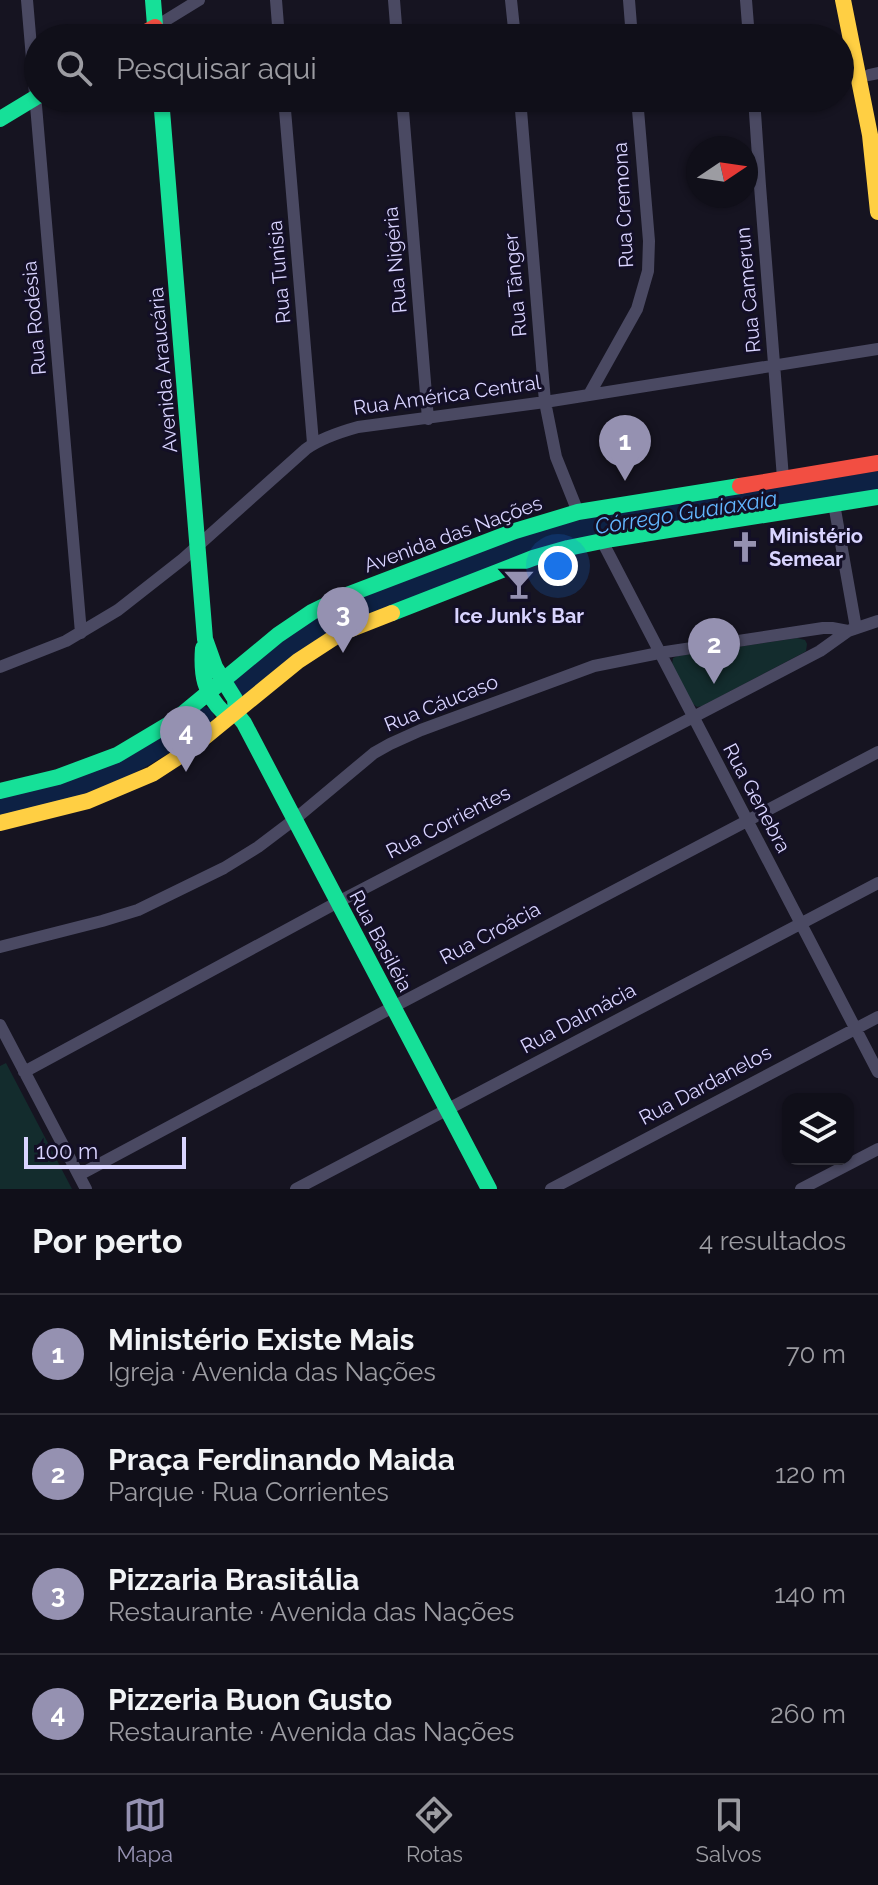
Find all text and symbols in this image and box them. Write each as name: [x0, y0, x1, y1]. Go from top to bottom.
search box: [24, 24, 854, 112]
icon: search: [52, 46, 96, 90]
text: Pesquisar aqui: [116, 51, 317, 86]
north arrow: [686, 136, 758, 208]
street label: Rua Cremona: [608, 142, 638, 268]
street label: Rua Nigéria: [378, 206, 412, 314]
street label: Rua Tunísia: [263, 219, 295, 325]
street label: Rua Camerun: [731, 226, 765, 354]
street label: Rua Tânger: [499, 232, 531, 338]
street label: Rua Rodésia: [17, 260, 51, 376]
street label: Avenida Araucária: [144, 286, 182, 454]
street label: Rua América Central: [352, 370, 543, 420]
pin: 1: [599, 415, 651, 481]
water label: Córrego Guaiaxaia: [593, 485, 779, 539]
street label: Avenida das Nações: [361, 491, 545, 577]
place label: Ministério Semear: [769, 524, 863, 571]
church icon: Ministério Semear: [728, 530, 762, 564]
your location: [538, 546, 578, 586]
bar icon: Ice Junk's Bar: [502, 567, 536, 601]
pin: 3: [317, 587, 369, 653]
place label: Ice Junk's Bar: [454, 604, 584, 628]
pin: 2: [688, 618, 740, 684]
street label: Rua Cáucaso: [381, 669, 502, 737]
pin: 4: [160, 706, 212, 772]
street label: Rua Genebra: [718, 739, 796, 857]
street label: Rua Corrientes: [382, 780, 514, 864]
street label: Rua Basiléia: [344, 886, 418, 996]
street label: Rua Croácia: [436, 897, 544, 969]
street label: Rua Dalmácia: [516, 978, 640, 1058]
street label: Rua Dardanelos: [635, 1040, 775, 1130]
map controls: [782, 1093, 854, 1165]
button: layers: [782, 1093, 854, 1165]
scale bar: [24, 1133, 186, 1169]
text: 100 m: [36, 1138, 98, 1164]
text: Por perto: [32, 1221, 183, 1261]
text: 4 resultados: [699, 1226, 846, 1256]
text: Ministério Existe Mais: [108, 1322, 414, 1357]
text: 1: [52, 1339, 64, 1369]
text: 70 m: [786, 1339, 846, 1369]
text: Igreja · Avenida das Nações: [108, 1357, 436, 1387]
text: Praça Ferdinando Maida: [108, 1442, 455, 1477]
text: 2: [51, 1459, 65, 1489]
text: 120 m: [775, 1459, 846, 1489]
text: Parque · Rua Corrientes: [108, 1477, 389, 1507]
text: Pizzaria Brasitália: [108, 1562, 360, 1597]
text: 3: [51, 1579, 65, 1609]
text: 140 m: [774, 1579, 846, 1609]
text: Restaurante · Avenida das Nações: [108, 1597, 514, 1627]
text: Pizzeria Buon Gusto: [108, 1682, 392, 1717]
text: 4: [51, 1699, 65, 1729]
text: 260 m: [770, 1699, 846, 1729]
text: Restaurante · Avenida das Nações: [108, 1717, 514, 1747]
tab: Mapa: [116, 1793, 173, 1867]
tab: Rotas: [406, 1793, 463, 1867]
tab: Salvos: [696, 1793, 762, 1867]

